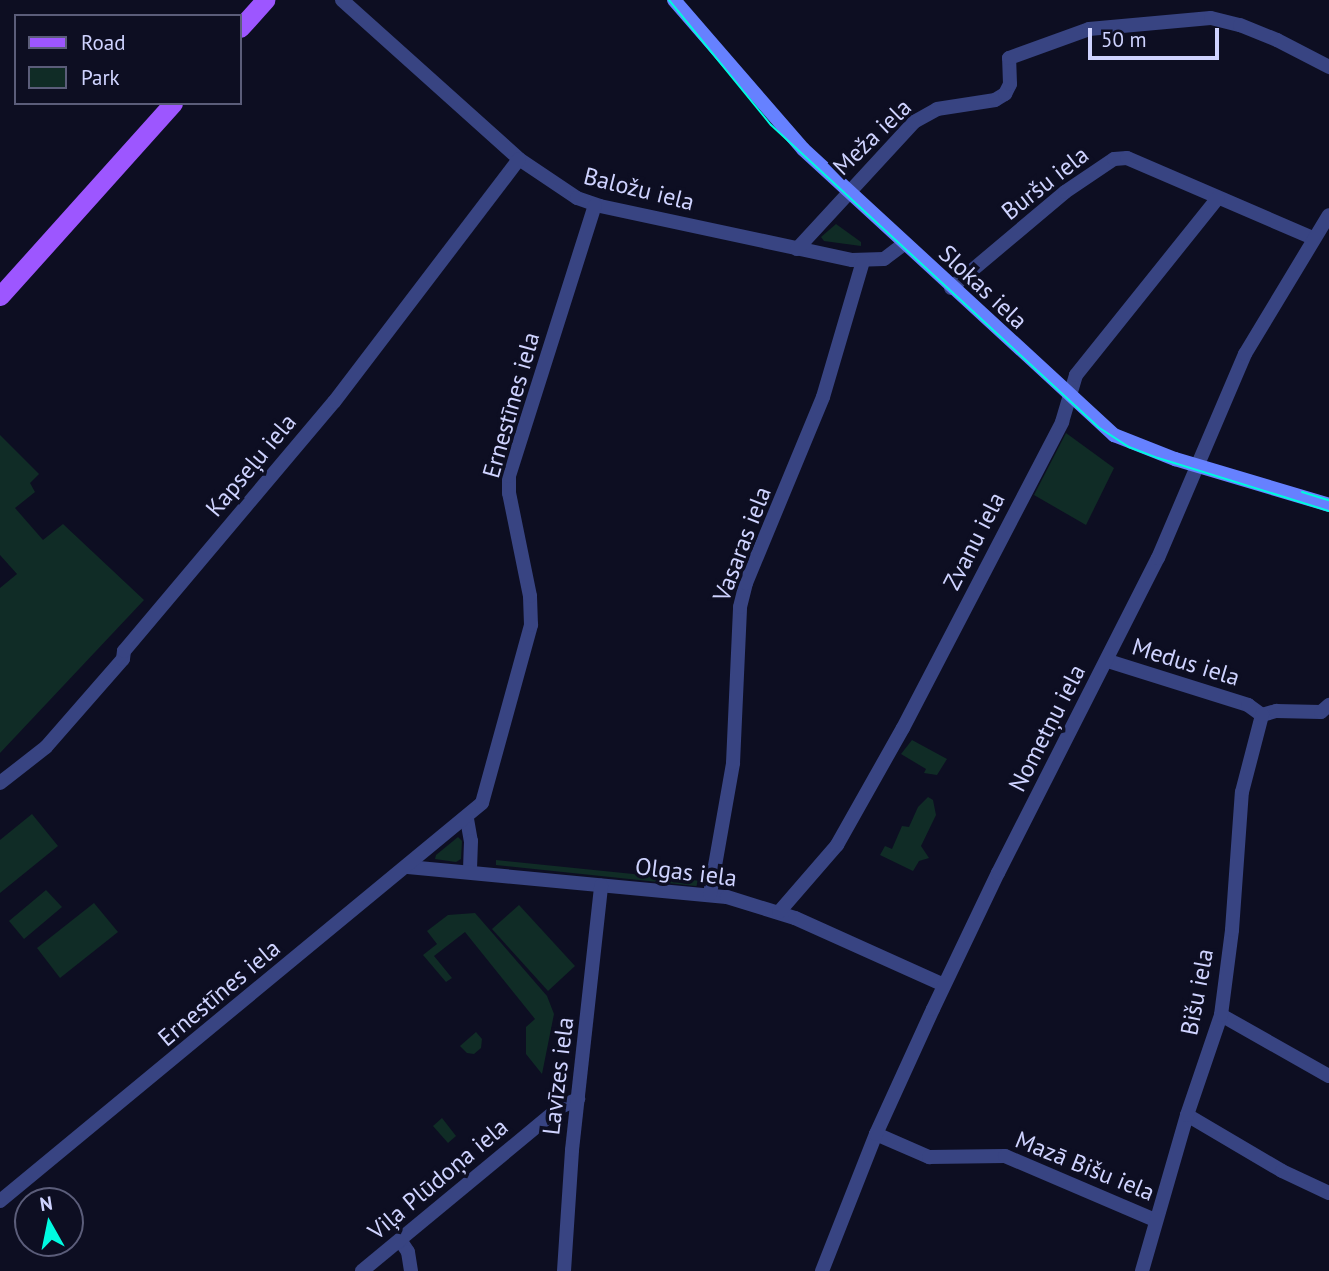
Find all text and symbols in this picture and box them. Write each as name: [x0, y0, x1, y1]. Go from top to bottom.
legend: [14, 14, 242, 105]
scale bar: [1091, 14, 1222, 58]
text: 50 m: [1101, 26, 1147, 53]
text: Road: [81, 29, 125, 56]
text: Park: [81, 64, 120, 91]
street label: Meža iela: [827, 93, 917, 181]
street label: Buršu iela: [996, 140, 1094, 226]
street label: Baložu iela: [581, 161, 697, 217]
street label: Slokas iela: [933, 239, 1033, 335]
street label: Ernestīnes iela: [476, 329, 546, 481]
street label: Kapseļu iela: [200, 408, 302, 522]
street label: Vasaras iela: [707, 483, 777, 605]
street label: Zvanu iela: [937, 487, 1011, 595]
street label: Medus iela: [1129, 632, 1243, 692]
street label: Nometņu iela: [1003, 660, 1091, 796]
street label: Olgas iela: [633, 851, 739, 893]
street label: Ernestīnes iela: [152, 934, 286, 1052]
street label: Bišu iela: [1175, 946, 1219, 1038]
street label: Lavīzes iela: [536, 1015, 580, 1137]
street label: Viļa Plūdoņa iela: [362, 1112, 514, 1246]
street label: Mazā Bišu iela: [1011, 1125, 1159, 1207]
north arrow: [14, 1187, 84, 1257]
text: N: [38, 1190, 54, 1216]

